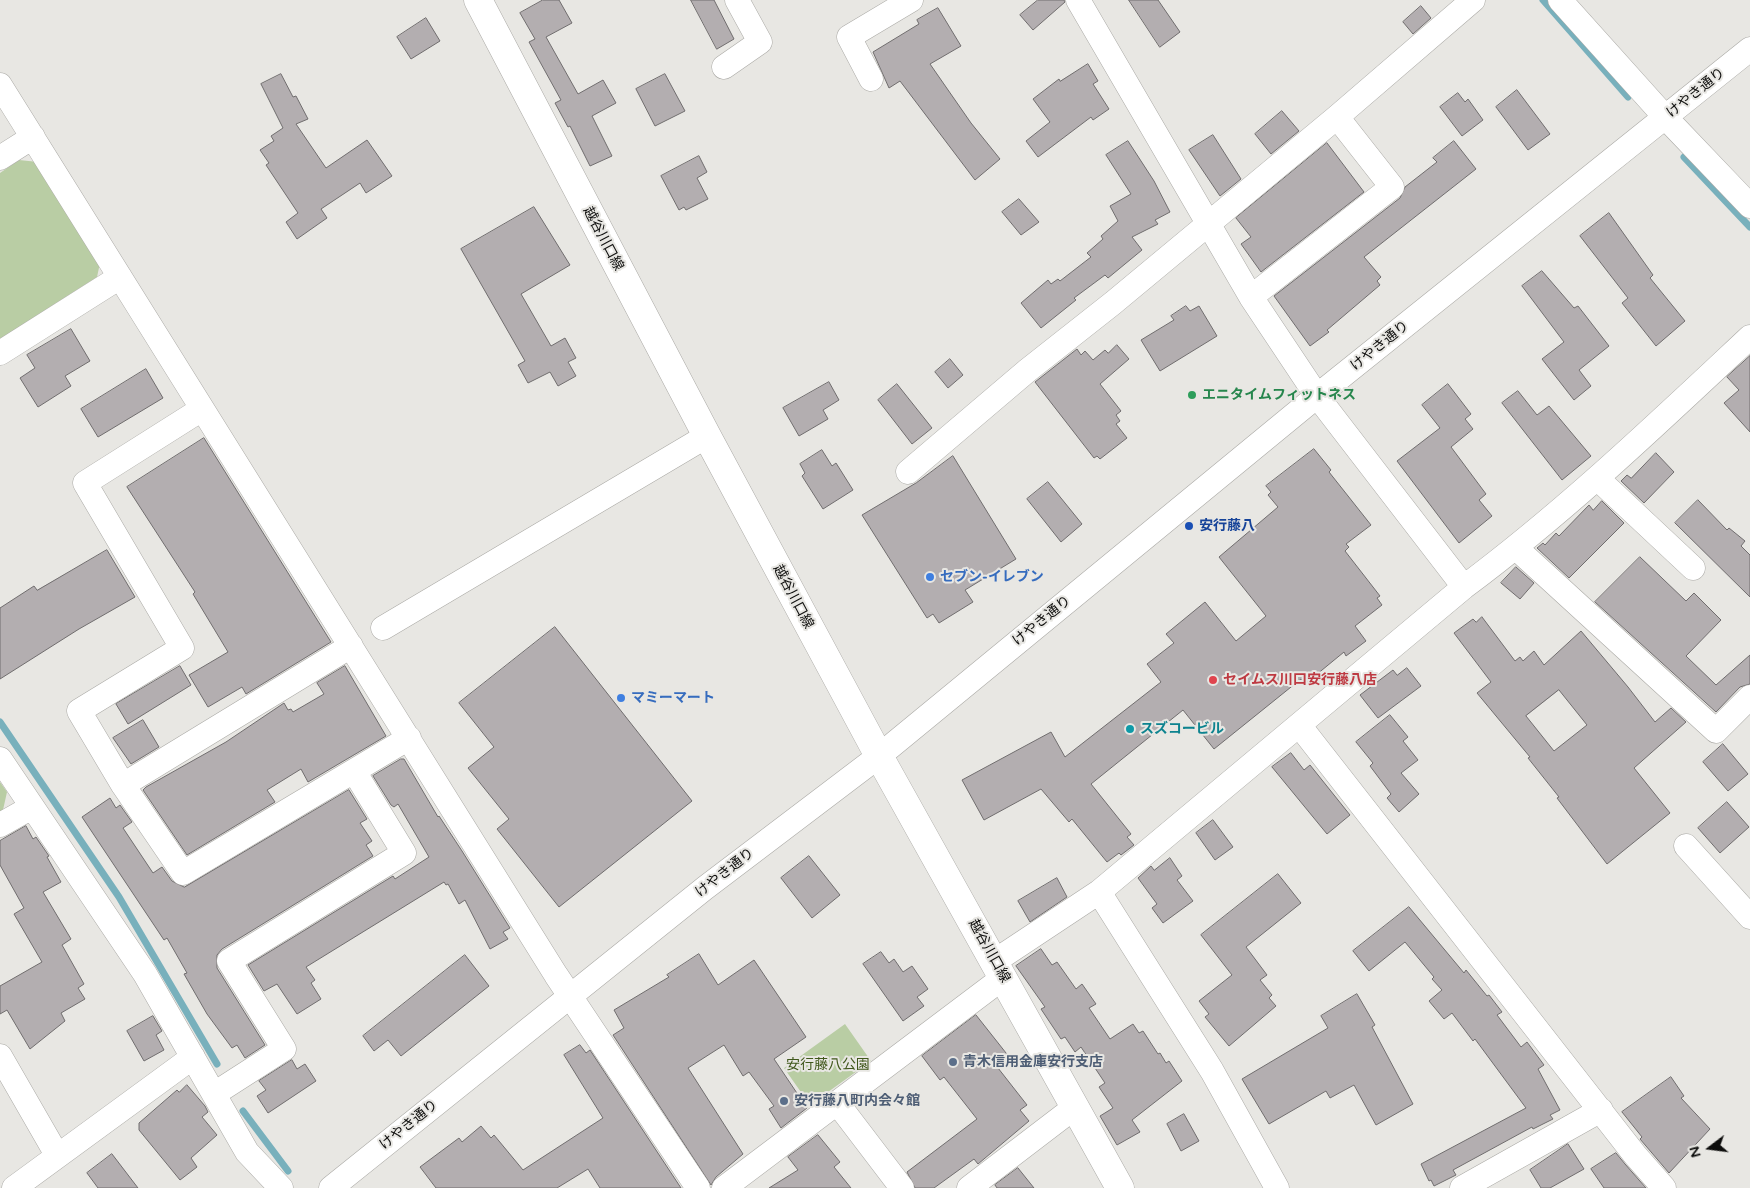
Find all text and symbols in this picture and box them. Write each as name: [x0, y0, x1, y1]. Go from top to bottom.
street label: けやき通り: [1664, 64, 1728, 122]
street label: 越谷川口線: [579, 204, 627, 274]
street label: けやき通り: [1348, 317, 1412, 375]
place label: エニタイムフィットネス: [1202, 387, 1356, 403]
marker: エニタイムフィットネス: [1186, 389, 1198, 401]
place label: 安行藤八: [1199, 518, 1255, 534]
marker: 安行藤八: [1183, 520, 1195, 532]
street label: 越谷川口線: [769, 562, 817, 632]
place label: セブン-イレブン: [940, 569, 1044, 585]
marker: セブン-イレブン: [924, 571, 936, 583]
street label: けやき通り: [1010, 592, 1074, 650]
place label: セイムス川口安行藤八店: [1223, 672, 1377, 688]
marker: セイムス川口安行藤八店: [1207, 674, 1219, 686]
place label: マミーマート: [631, 690, 715, 706]
marker: マミーマート: [615, 692, 627, 704]
place label: スズコービル: [1140, 721, 1224, 737]
marker: スズコービル: [1124, 723, 1136, 735]
street label: けやき通り: [692, 845, 758, 901]
street label: 越谷川口線: [965, 916, 1013, 986]
place label: 青木信用金庫安行支店: [963, 1054, 1103, 1070]
marker: 青木信用金庫安行支店: [947, 1056, 959, 1068]
park label: 安行藤八公園: [786, 1057, 870, 1073]
place label: 安行藤八町内会々館: [794, 1093, 920, 1109]
marker: 安行藤八町内会々館: [778, 1095, 790, 1107]
street label: けやき通り: [377, 1096, 441, 1154]
north arrow: [1685, 1123, 1735, 1173]
text: N: [1685, 1144, 1705, 1160]

